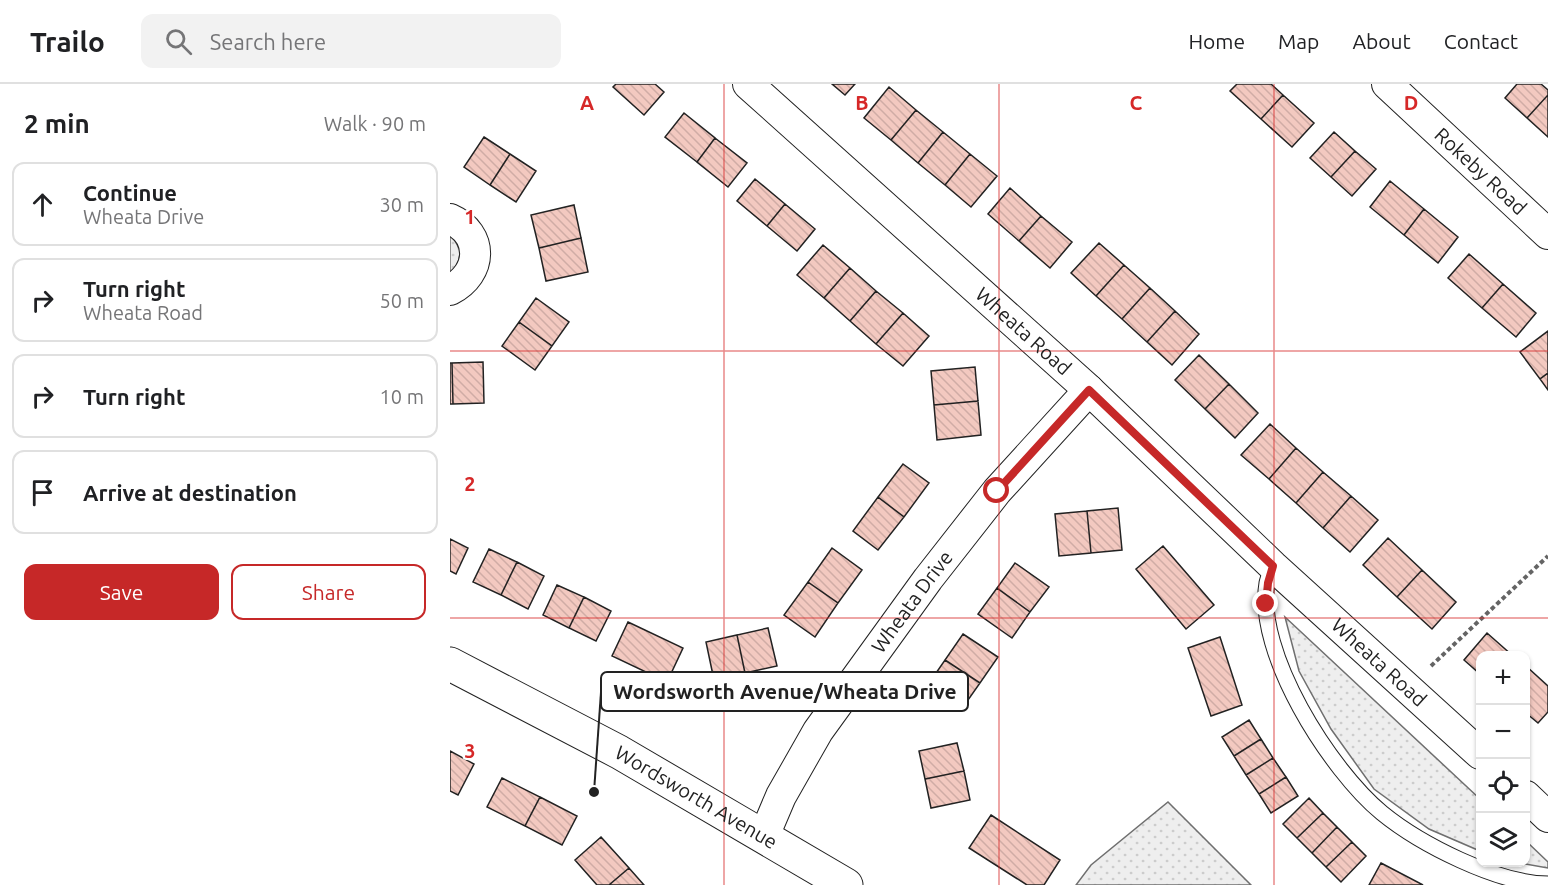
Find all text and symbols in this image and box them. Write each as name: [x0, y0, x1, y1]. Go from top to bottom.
search box: [141, 14, 561, 68]
icon: search: [162, 25, 195, 58]
text: Trailo: [30, 26, 105, 57]
text: Search here: [210, 29, 326, 54]
text: Home: [1188, 29, 1245, 53]
text: Map: [1278, 29, 1319, 53]
text: About: [1352, 29, 1411, 53]
text: Contact: [1444, 29, 1518, 53]
text: A: [580, 91, 594, 114]
text: B: [855, 91, 869, 114]
text: C: [1130, 91, 1143, 114]
text: D: [1404, 91, 1418, 114]
text: 2 min: [24, 109, 90, 138]
text: Walk · 90 m: [324, 112, 426, 135]
street label: Rokeby Road: [1430, 123, 1532, 219]
text: Continue: [83, 180, 177, 205]
icon: ahead: [26, 188, 59, 221]
text: 30 m: [380, 193, 424, 216]
text: Wheata Drive: [83, 205, 204, 228]
text: 1: [464, 205, 476, 228]
text: Turn right: [83, 276, 185, 301]
street label: Wheata Road: [971, 282, 1076, 379]
icon: right: [26, 284, 59, 317]
text: 50 m: [380, 289, 424, 312]
text: Wheata Road: [83, 301, 203, 324]
icon: right: [26, 380, 59, 413]
text: Turn right: [83, 384, 185, 409]
text: 10 m: [380, 385, 424, 408]
text: 2: [464, 472, 476, 495]
icon: arrive: [26, 476, 59, 509]
route start: [983, 477, 1009, 503]
text: Arrive at destination: [83, 480, 297, 505]
street label: Wheata Drive: [866, 546, 957, 657]
button: Save: [24, 564, 219, 620]
button: Share: [231, 564, 426, 620]
route end: [1252, 590, 1278, 616]
street label: Wheata Road: [1327, 613, 1432, 711]
map controls: [1476, 651, 1530, 867]
button: +: [1476, 651, 1530, 705]
callout: Wordsworth Avenue/Wheata Drive: [601, 672, 968, 711]
text: Wordsworth Avenue/Wheata Drive: [613, 679, 957, 703]
button: −: [1476, 705, 1530, 759]
text: 3: [464, 739, 476, 762]
street label: Wordsworth Avenue: [611, 740, 782, 853]
button: locate: [1476, 759, 1530, 813]
button: layers: [1476, 813, 1530, 867]

